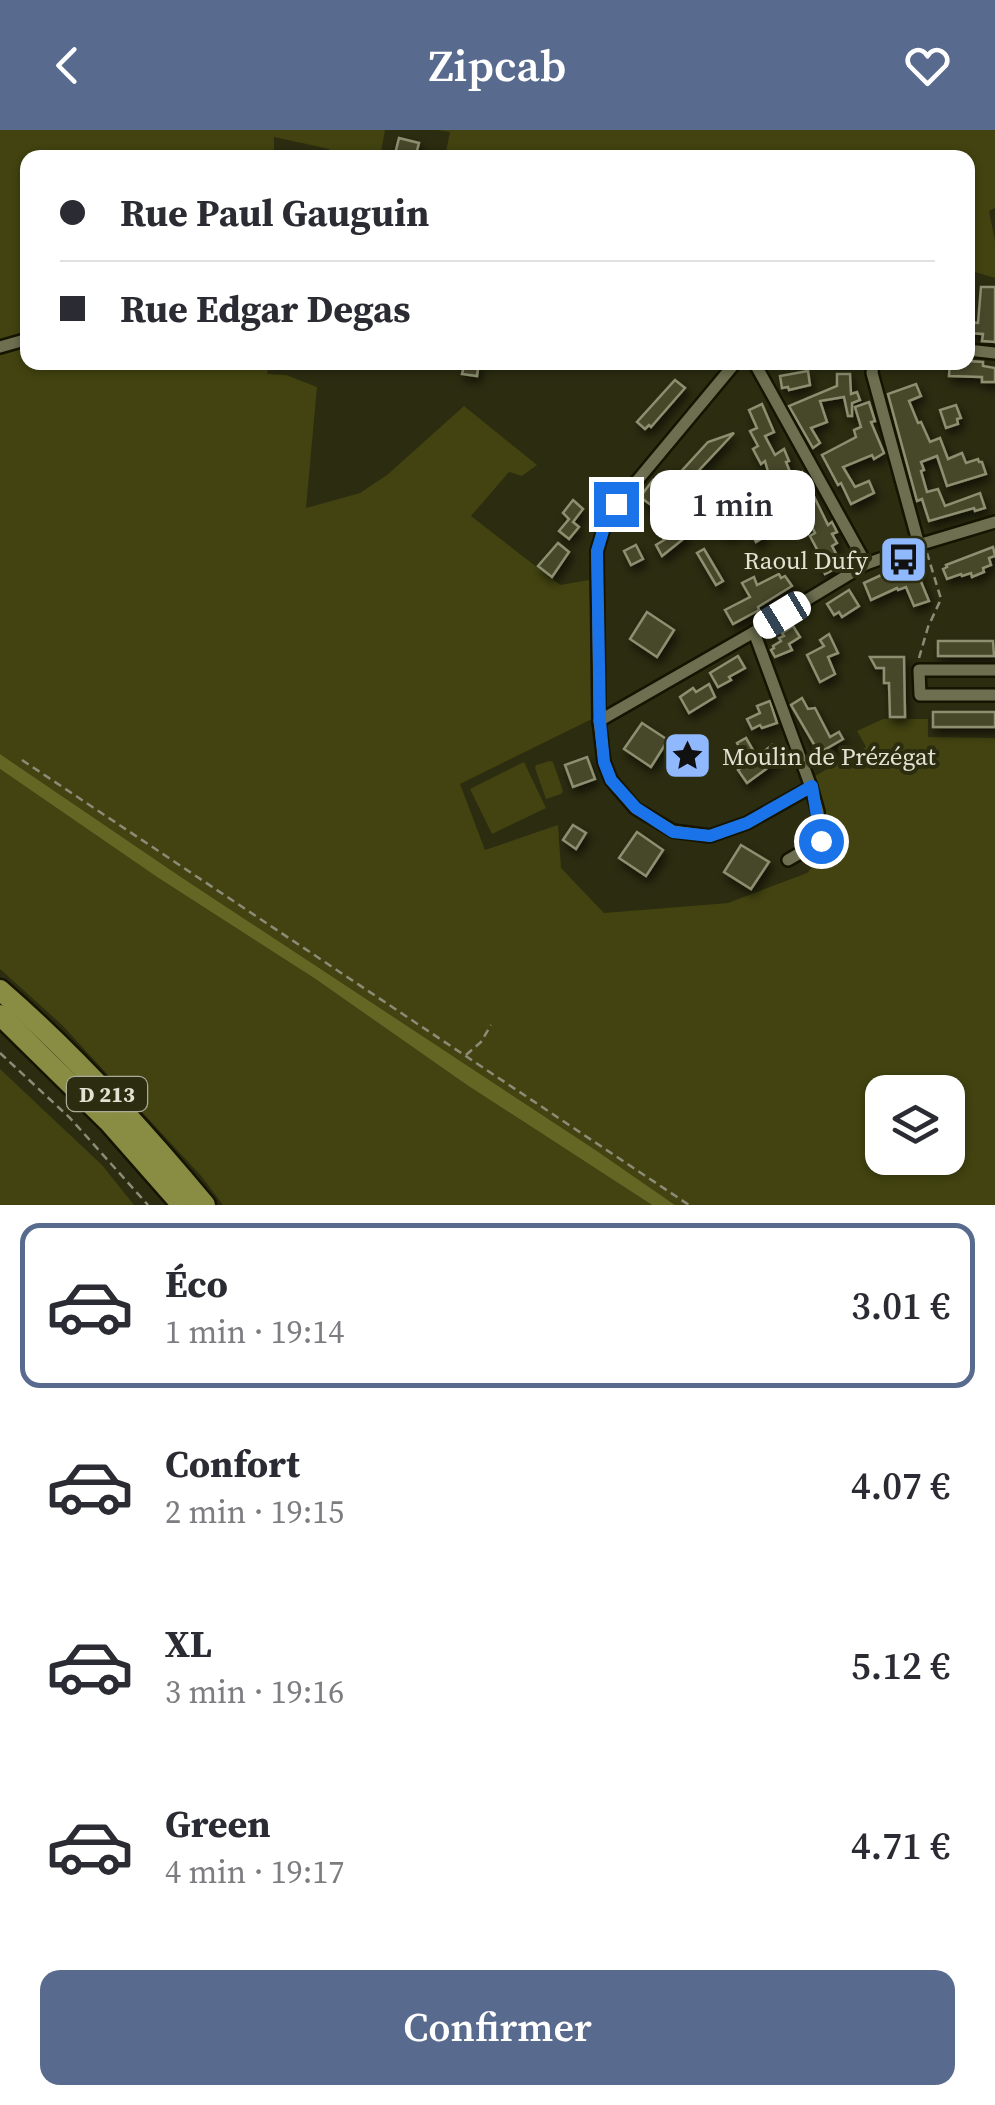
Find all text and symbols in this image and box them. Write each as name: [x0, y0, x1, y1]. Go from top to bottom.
text: Zipcab: [429, 34, 566, 96]
icon: back: [40, 38, 95, 93]
icon: heart: [900, 38, 955, 93]
text: Rue Paul Gauguin: [120, 187, 429, 239]
text: Rue Edgar Degas: [120, 283, 410, 335]
callout: 1 min: [651, 469, 816, 539]
route end: [594, 482, 639, 527]
text: 1 min: [691, 483, 774, 527]
bus stop icon: Raoul Dufy: [877, 534, 929, 586]
place label: Raoul Dufy: [743, 543, 868, 577]
car: [749, 587, 815, 643]
place icon: Moulin de Prézégat: [661, 730, 713, 782]
place label: Moulin de Prézégat: [722, 739, 937, 773]
route start: [799, 819, 844, 864]
map controls: [865, 1075, 965, 1175]
button: layers: [865, 1075, 965, 1175]
road number: D 213: [67, 1077, 147, 1111]
text: Éco: [165, 1258, 228, 1310]
icon: car: [45, 1261, 135, 1351]
text: 3.01 €: [851, 1280, 950, 1332]
text: 1 min · 19:14: [165, 1310, 344, 1354]
text: Confort: [165, 1438, 300, 1490]
icon: car: [45, 1441, 135, 1531]
text: 4.07 €: [851, 1460, 950, 1512]
text: 2 min · 19:15: [165, 1490, 344, 1534]
text: XL: [165, 1618, 212, 1670]
icon: car: [45, 1621, 135, 1711]
text: 5.12 €: [851, 1640, 950, 1692]
text: 3 min · 19:16: [165, 1670, 344, 1714]
text: Green: [165, 1798, 271, 1850]
icon: car: [45, 1801, 135, 1891]
text: 4.71 €: [851, 1820, 950, 1872]
text: 4 min · 19:17: [165, 1850, 344, 1894]
button: Confirmer: [40, 1970, 955, 2085]

